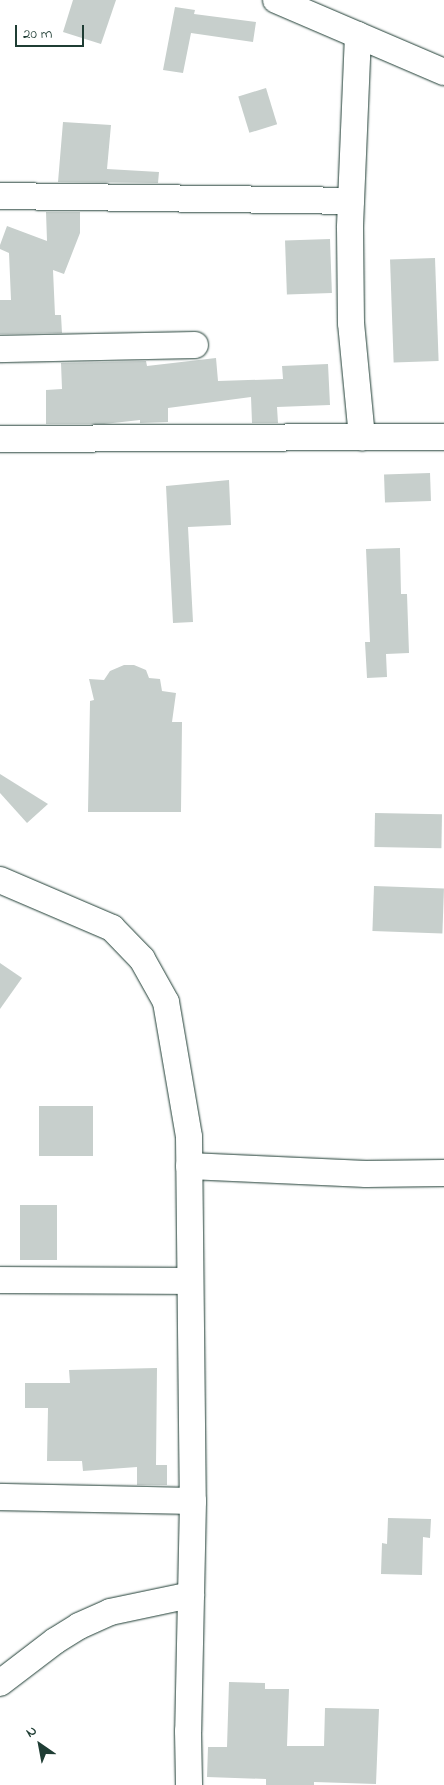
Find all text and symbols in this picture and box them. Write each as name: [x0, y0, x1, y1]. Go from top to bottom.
scale bar: [18, 15, 86, 47]
text: 20 m: [23, 23, 52, 45]
north arrow: [15, 1720, 65, 1770]
text: N: [22, 1721, 41, 1743]

